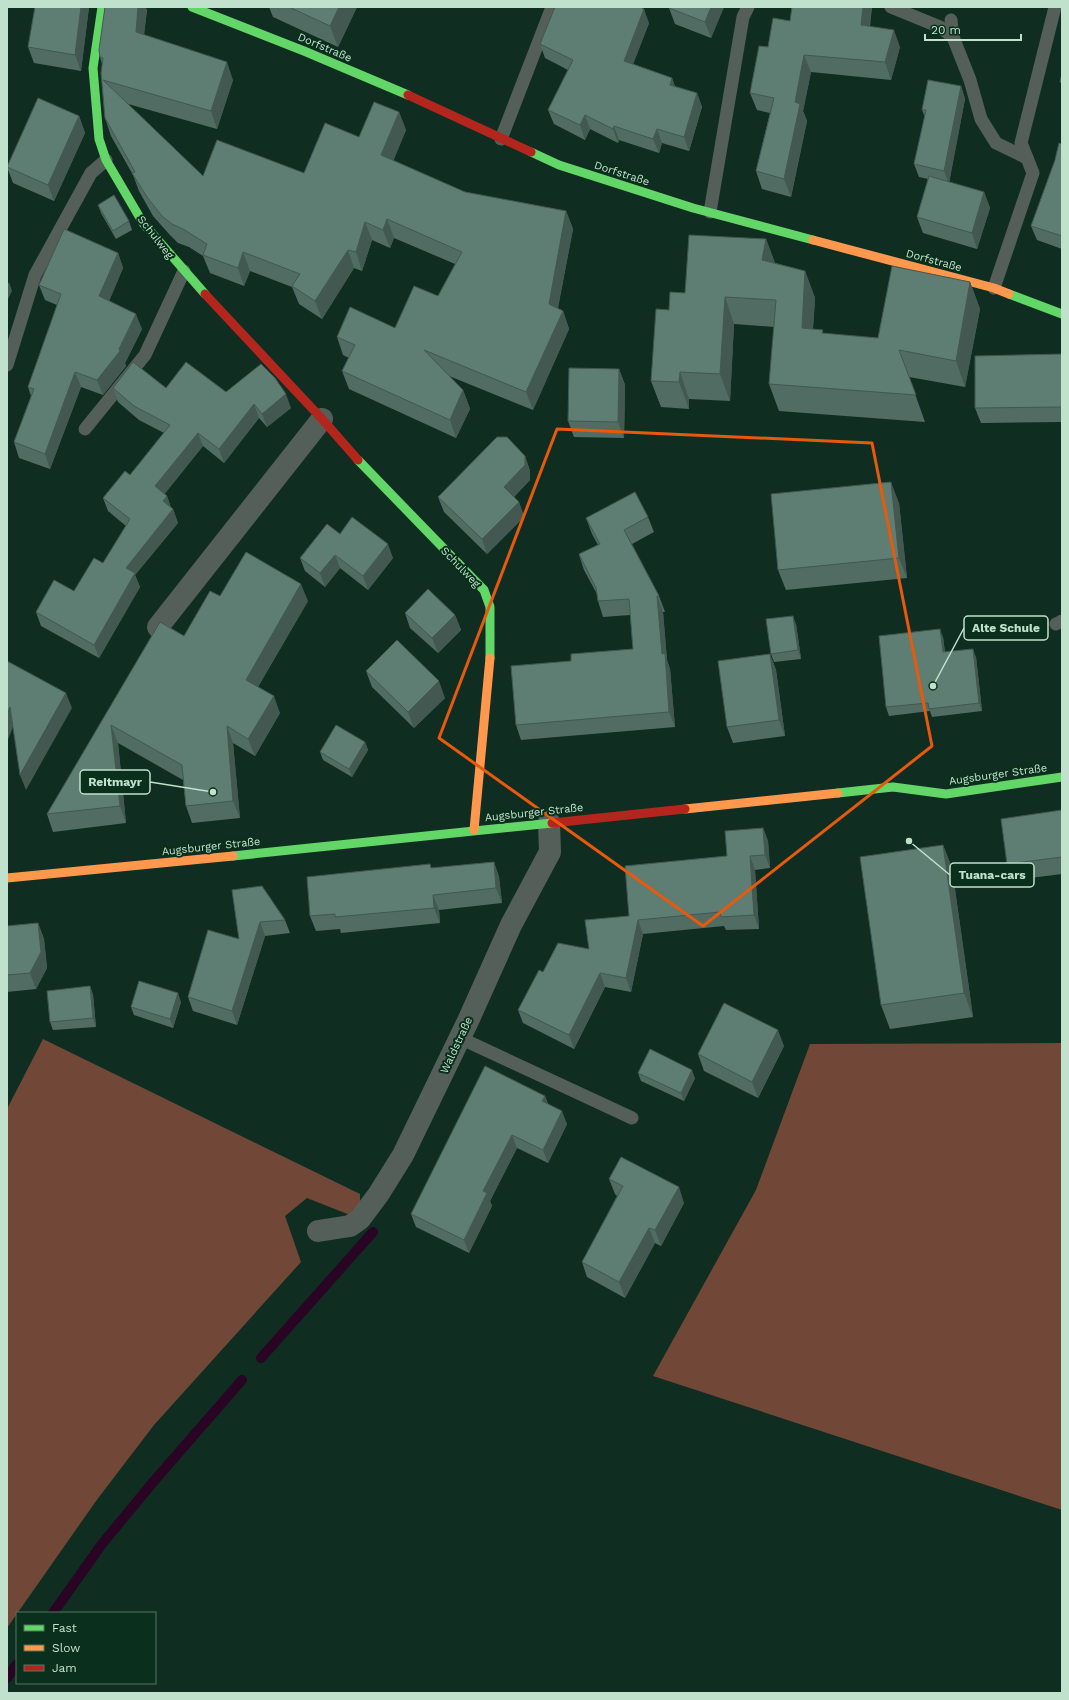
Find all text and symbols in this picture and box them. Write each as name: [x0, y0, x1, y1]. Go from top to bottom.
scale bar: [925, 16, 1021, 42]
text: 20 m: [931, 23, 961, 37]
street label: Dorfstraße: [296, 30, 354, 65]
street label: Dorfstraße: [593, 158, 651, 189]
street label: Schulweg: [135, 213, 177, 262]
street label: Dorfstraße: [904, 247, 963, 274]
street label: Schulweg: [438, 544, 483, 590]
callout: Alte Schule: [964, 616, 1048, 640]
text: Alte Schule: [972, 621, 1040, 635]
street label: Augsburger Straße: [948, 761, 1048, 788]
callout: Reitmayr: [80, 770, 150, 794]
text: Reitmayr: [88, 775, 143, 789]
street label: Augsburger Straße: [484, 801, 584, 824]
street label: Augsburger Straße: [161, 835, 261, 858]
callout: Tuana-cars: [950, 863, 1034, 887]
text: Tuana-cars: [958, 868, 1026, 882]
street label: Waldstraße: [438, 1015, 475, 1075]
legend: [16, 1612, 156, 1684]
text: Fast: [52, 1621, 77, 1635]
text: Slow: [52, 1641, 80, 1655]
text: Jam: [52, 1661, 77, 1675]

